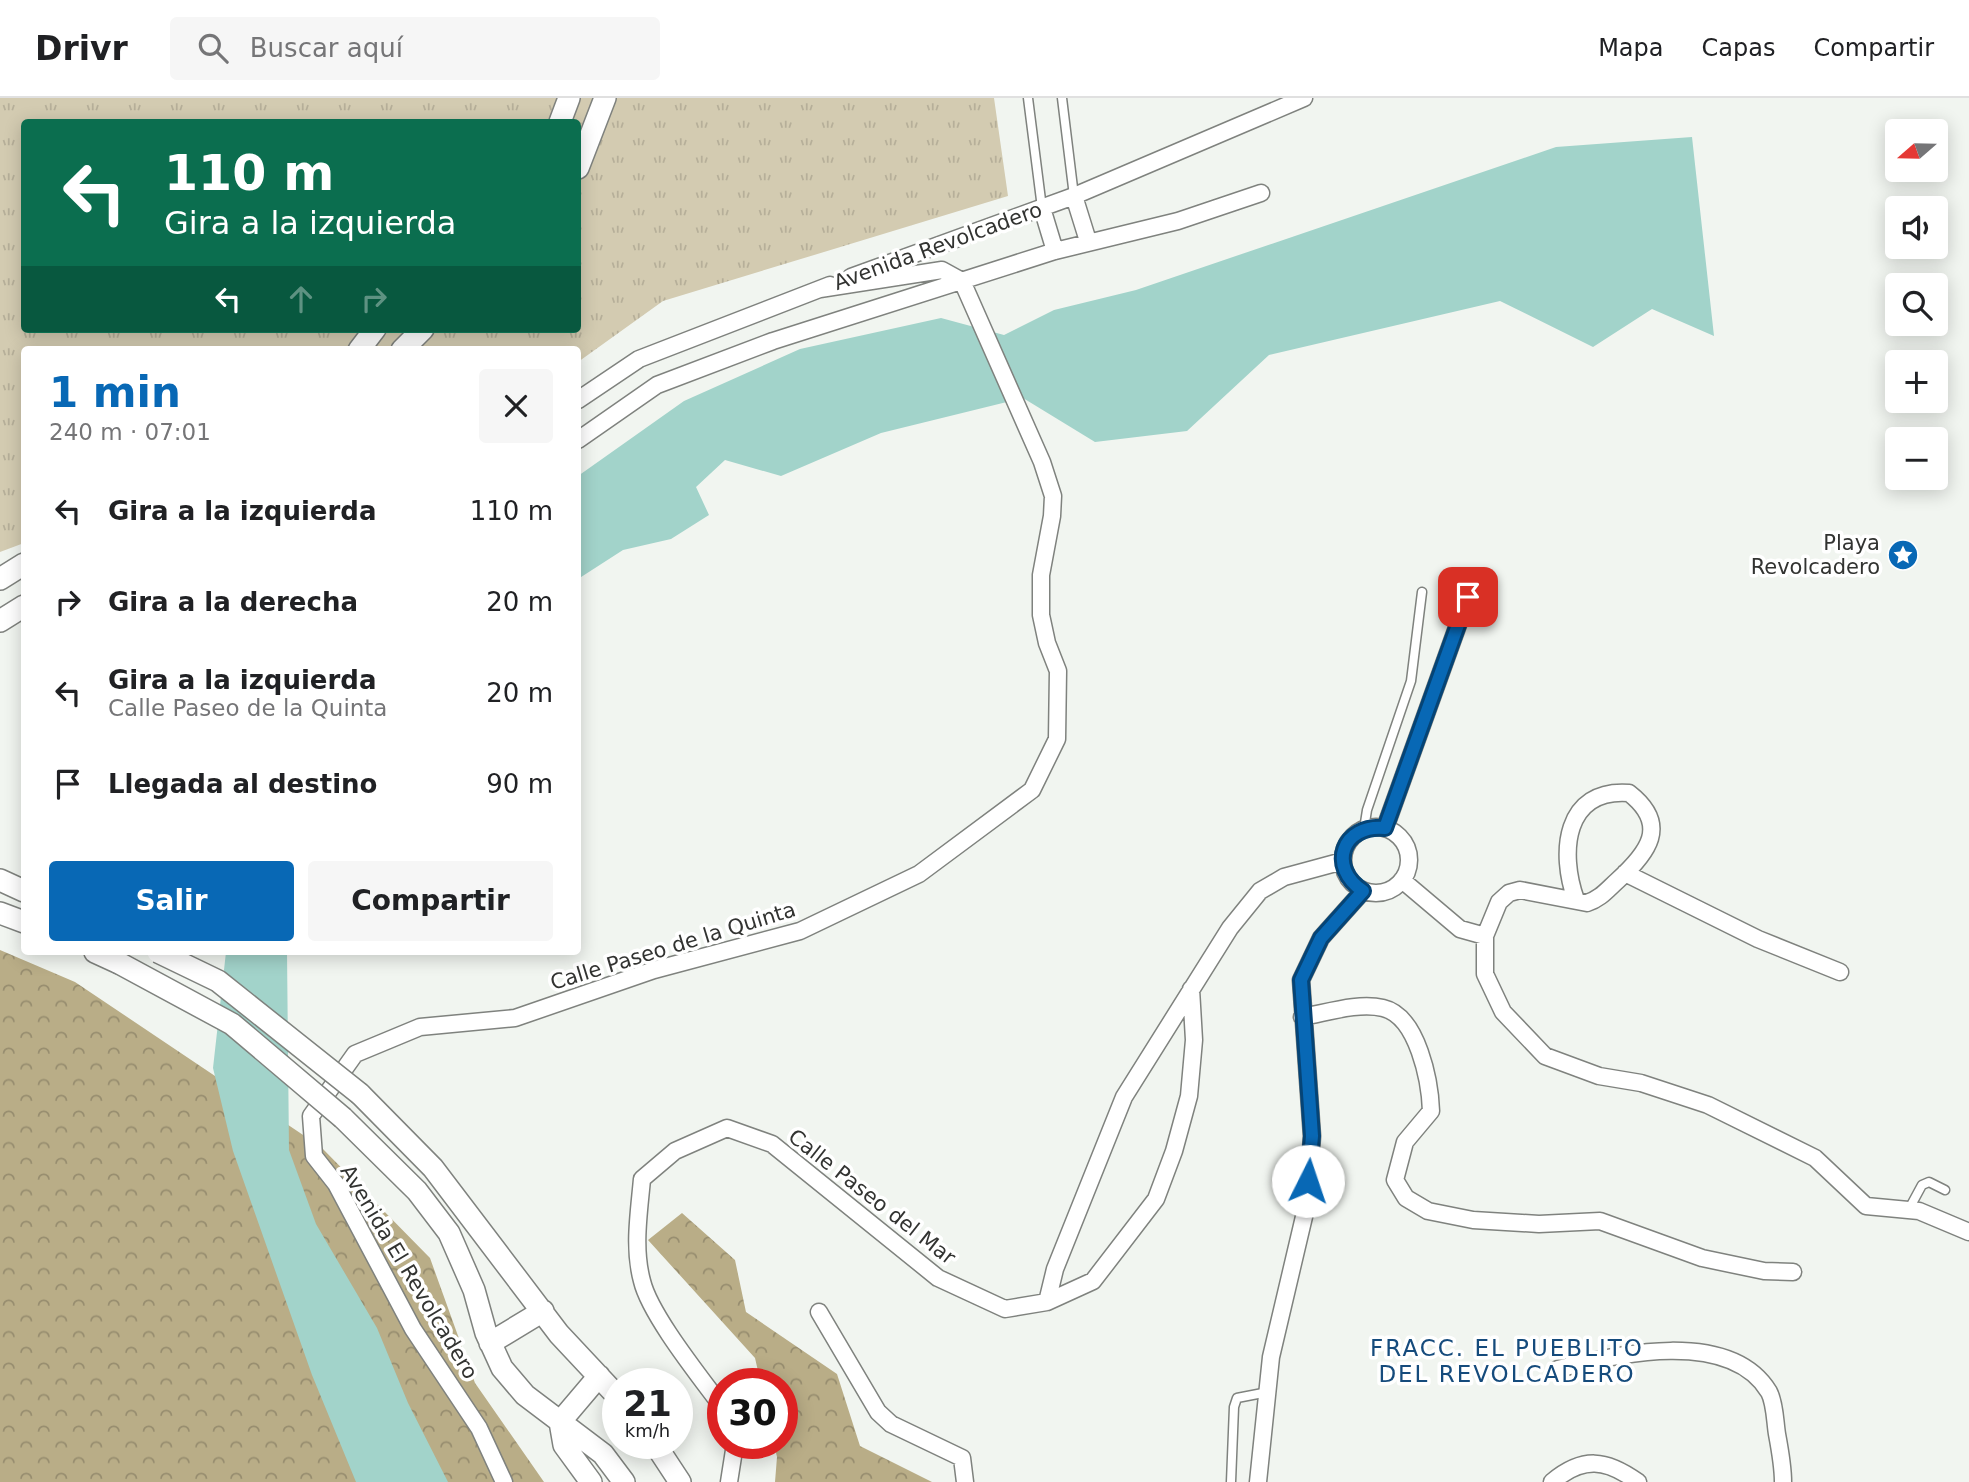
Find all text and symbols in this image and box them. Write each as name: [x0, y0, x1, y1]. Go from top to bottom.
search box: [170, 17, 660, 80]
text: Drivr: [35, 29, 128, 68]
icon: search: [194, 29, 232, 67]
text: Buscar aquí: [250, 33, 403, 63]
text: Mapa: [1598, 34, 1664, 62]
text: Capas: [1702, 34, 1775, 62]
text: Compartir: [1813, 34, 1934, 62]
north arrow: [1885, 119, 1948, 182]
map controls: [1885, 119, 1948, 490]
text: 110 m: [164, 145, 334, 202]
icon: left: [49, 147, 140, 238]
button: sound: [1885, 196, 1948, 259]
street label: Avenida Revolcadero: [831, 197, 1045, 295]
text: Gira a la izquierda: [164, 204, 456, 242]
button: search: [1885, 273, 1948, 336]
icon: left: [209, 280, 247, 318]
icon: ahead: [282, 280, 320, 318]
icon: right: [355, 280, 393, 318]
button: +: [1885, 350, 1948, 413]
text: 1 min: [49, 368, 181, 417]
button: close: [479, 369, 553, 443]
text: 240 m · 07:01: [49, 419, 211, 445]
button: −: [1885, 427, 1948, 490]
icon: left: [49, 492, 87, 530]
text: Gira a la izquierda: [108, 496, 376, 526]
text: 110 m: [470, 496, 553, 526]
place label: Playa Revolcadero: [1751, 531, 1880, 579]
place icon: Playa Revolcadero: [1886, 538, 1920, 572]
pin: [1438, 567, 1498, 627]
icon: arrive: [1449, 578, 1487, 616]
icon: right: [49, 583, 87, 621]
text: Gira a la derecha: [108, 587, 358, 617]
text: 20 m: [486, 587, 553, 617]
text: Gira a la izquierda: [108, 665, 376, 695]
icon: left: [49, 674, 87, 712]
text: 20 m: [486, 678, 553, 708]
text: Calle Paseo de la Quinta: [108, 695, 387, 721]
icon: arrive: [49, 765, 87, 803]
text: Llegada al destino: [108, 769, 377, 799]
text: 90 m: [486, 769, 553, 799]
button: Salir: [49, 861, 294, 941]
button: Compartir: [308, 861, 553, 941]
street label: Calle Paseo de la Quinta: [547, 897, 799, 995]
street label: Calle Paseo del Mar: [784, 1124, 961, 1270]
position arrow: [1271, 1144, 1345, 1218]
street label: Avenida El Revolcadero: [335, 1161, 483, 1383]
district label: FRACC. EL PUEBLITO DEL REVOLCADERO: [1370, 1335, 1644, 1387]
speed limit sign: 30: [707, 1368, 798, 1459]
text: 21: [623, 1384, 672, 1424]
text: km/h: [625, 1420, 670, 1441]

